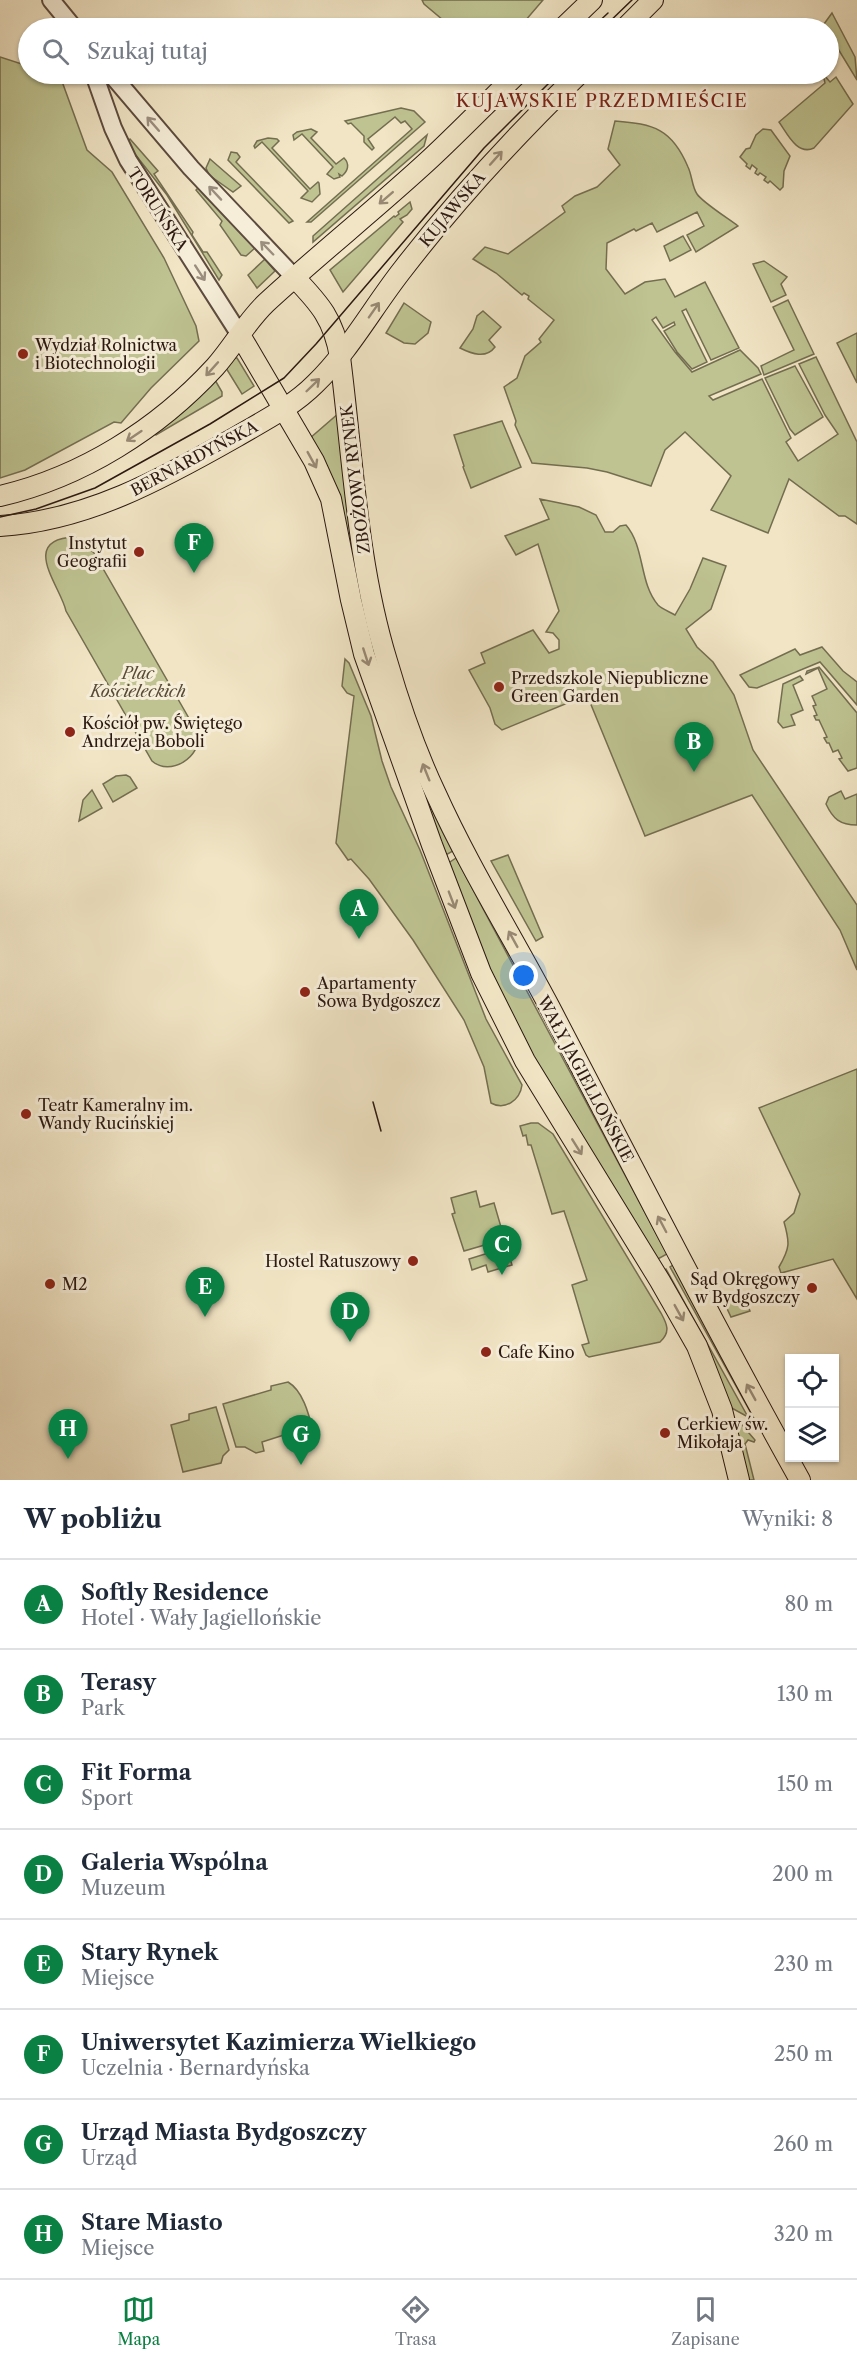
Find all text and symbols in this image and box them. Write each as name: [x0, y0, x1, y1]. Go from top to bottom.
search box: [18, 18, 839, 84]
icon: search: [39, 35, 72, 68]
text: Szukaj tutaj: [87, 38, 208, 65]
district label: KUJAWSKIE PRZEDMIEŚCIE: [456, 89, 748, 112]
one-way arrow: [146, 117, 160, 132]
one-way arrow: [489, 151, 503, 166]
street label: TORUŃSKA: [123, 163, 194, 256]
street label: KUJAWSKA: [415, 166, 490, 251]
one-way arrow: [208, 186, 222, 201]
one-way arrow: [379, 191, 394, 205]
one-way arrow: [260, 241, 274, 256]
one-way arrow: [193, 264, 206, 281]
one-way arrow: [368, 302, 380, 318]
place label: Wydział Rolnictwa i Biotechnologii: [34, 335, 177, 373]
marker: Wydział Rolnictwa i Biotechnologii: [16, 347, 30, 361]
one-way arrow: [205, 361, 219, 376]
one-way arrow: [305, 379, 320, 393]
street label: ZBOŻOWY RYNEK: [336, 403, 374, 555]
street label: BERNARDYŃSKA: [126, 415, 262, 500]
one-way arrow: [127, 430, 143, 442]
one-way arrow: [307, 451, 319, 468]
pin: F: [174, 524, 214, 573]
place label: Instytut Geografii: [57, 533, 127, 571]
marker: Instytut Geografii: [132, 545, 146, 559]
one-way arrow: [361, 647, 372, 666]
park label: Plac Kościeleckich: [88, 663, 186, 701]
place label: Przedszkole Niepubliczne Green Garden: [511, 668, 708, 706]
marker: Przedszkole Niepubliczne Green Garden: [492, 680, 506, 694]
place label: Kościół pw. Świętego Andrzeja Boboli: [81, 713, 243, 751]
pin: B: [674, 722, 714, 772]
marker: Kościół pw. Świętego Andrzeja Boboli: [63, 725, 77, 739]
one-way arrow: [420, 763, 431, 781]
pin: A: [340, 890, 378, 939]
one-way arrow: [447, 890, 458, 908]
one-way arrow: [507, 931, 518, 949]
your location: [509, 961, 538, 990]
place label: Apartamenty Sowa Bydgoszcz: [316, 973, 441, 1011]
marker: Apartamenty Sowa Bydgoszcz: [298, 985, 312, 999]
street label: WAŁY JAGIELLOŃSKIE: [533, 991, 639, 1166]
place label: Teatr Kameralny im. Wandy Rucińskiej: [37, 1095, 193, 1133]
marker: Teatr Kameralny im. Wandy Rucińskiej: [19, 1107, 33, 1121]
one-way arrow: [572, 1138, 584, 1155]
one-way arrow: [656, 1215, 667, 1233]
pin: C: [482, 1226, 522, 1275]
place label: Hostel Ratuszowy: [265, 1251, 402, 1271]
marker: Hostel Ratuszowy: [406, 1254, 420, 1268]
pin: E: [186, 1268, 224, 1317]
place label: Sąd Okręgowy w Bydgoszczy: [690, 1269, 801, 1307]
place label: M2: [62, 1274, 87, 1294]
marker: M2: [43, 1277, 57, 1291]
marker: Sąd Okręgowy w Bydgoszczy: [805, 1281, 819, 1295]
pin: D: [330, 1292, 370, 1342]
one-way arrow: [673, 1304, 685, 1321]
place label: Cafe Kino: [498, 1342, 575, 1362]
marker: Cafe Kino: [479, 1345, 493, 1359]
map controls: [785, 1354, 839, 1462]
button: locate: [785, 1354, 839, 1408]
one-way arrow: [745, 1384, 757, 1401]
button: layers: [785, 1408, 839, 1462]
pin: H: [48, 1410, 88, 1459]
place label: Cerkiew św. Mikołaja: [677, 1414, 768, 1452]
pin: G: [282, 1416, 320, 1465]
marker: Cerkiew św. Mikołaja: [658, 1426, 672, 1440]
text: W pobliżu: [24, 1503, 162, 1535]
text: Wyniki: 8: [742, 1507, 833, 1531]
text: Softly Residence: [81, 1579, 269, 1606]
text: A: [36, 1592, 51, 1616]
text: 80 m: [785, 1592, 833, 1616]
text: Hotel · Wały Jagiellońskie: [81, 1606, 321, 1630]
text: Terasy: [81, 1669, 156, 1696]
text: B: [36, 1682, 51, 1706]
text: 130 m: [777, 1682, 833, 1706]
text: Park: [81, 1696, 124, 1720]
text: Fit Forma: [81, 1759, 192, 1786]
text: C: [35, 1772, 52, 1796]
text: 150 m: [777, 1772, 833, 1796]
text: Sport: [81, 1786, 133, 1810]
text: Galeria Wspólna: [81, 1849, 268, 1876]
text: D: [35, 1862, 52, 1886]
text: 200 m: [772, 1862, 833, 1886]
text: Muzeum: [81, 1876, 166, 1900]
text: Stary Rynek: [81, 1939, 218, 1966]
text: E: [36, 1952, 51, 1976]
text: 230 m: [774, 1952, 833, 1976]
text: Miejsce: [81, 1966, 155, 1990]
text: Uniwersytet Kazimierza Wielkiego: [81, 2029, 476, 2056]
text: F: [37, 2042, 50, 2066]
text: 250 m: [774, 2042, 833, 2066]
text: Uczelnia · Bernardyńska: [81, 2056, 310, 2080]
text: Urząd Miasta Bydgoszczy: [81, 2119, 366, 2146]
text: G: [35, 2132, 52, 2156]
text: 260 m: [773, 2132, 833, 2156]
text: Urząd: [81, 2146, 137, 2170]
text: Stare Miasto: [81, 2209, 223, 2236]
text: H: [34, 2222, 53, 2246]
text: 320 m: [774, 2222, 833, 2246]
text: Miejsce: [81, 2236, 155, 2260]
tab: Mapa: [117, 2293, 160, 2349]
tab: Trasa: [395, 2293, 436, 2349]
tab: Zapisane: [671, 2293, 740, 2349]

